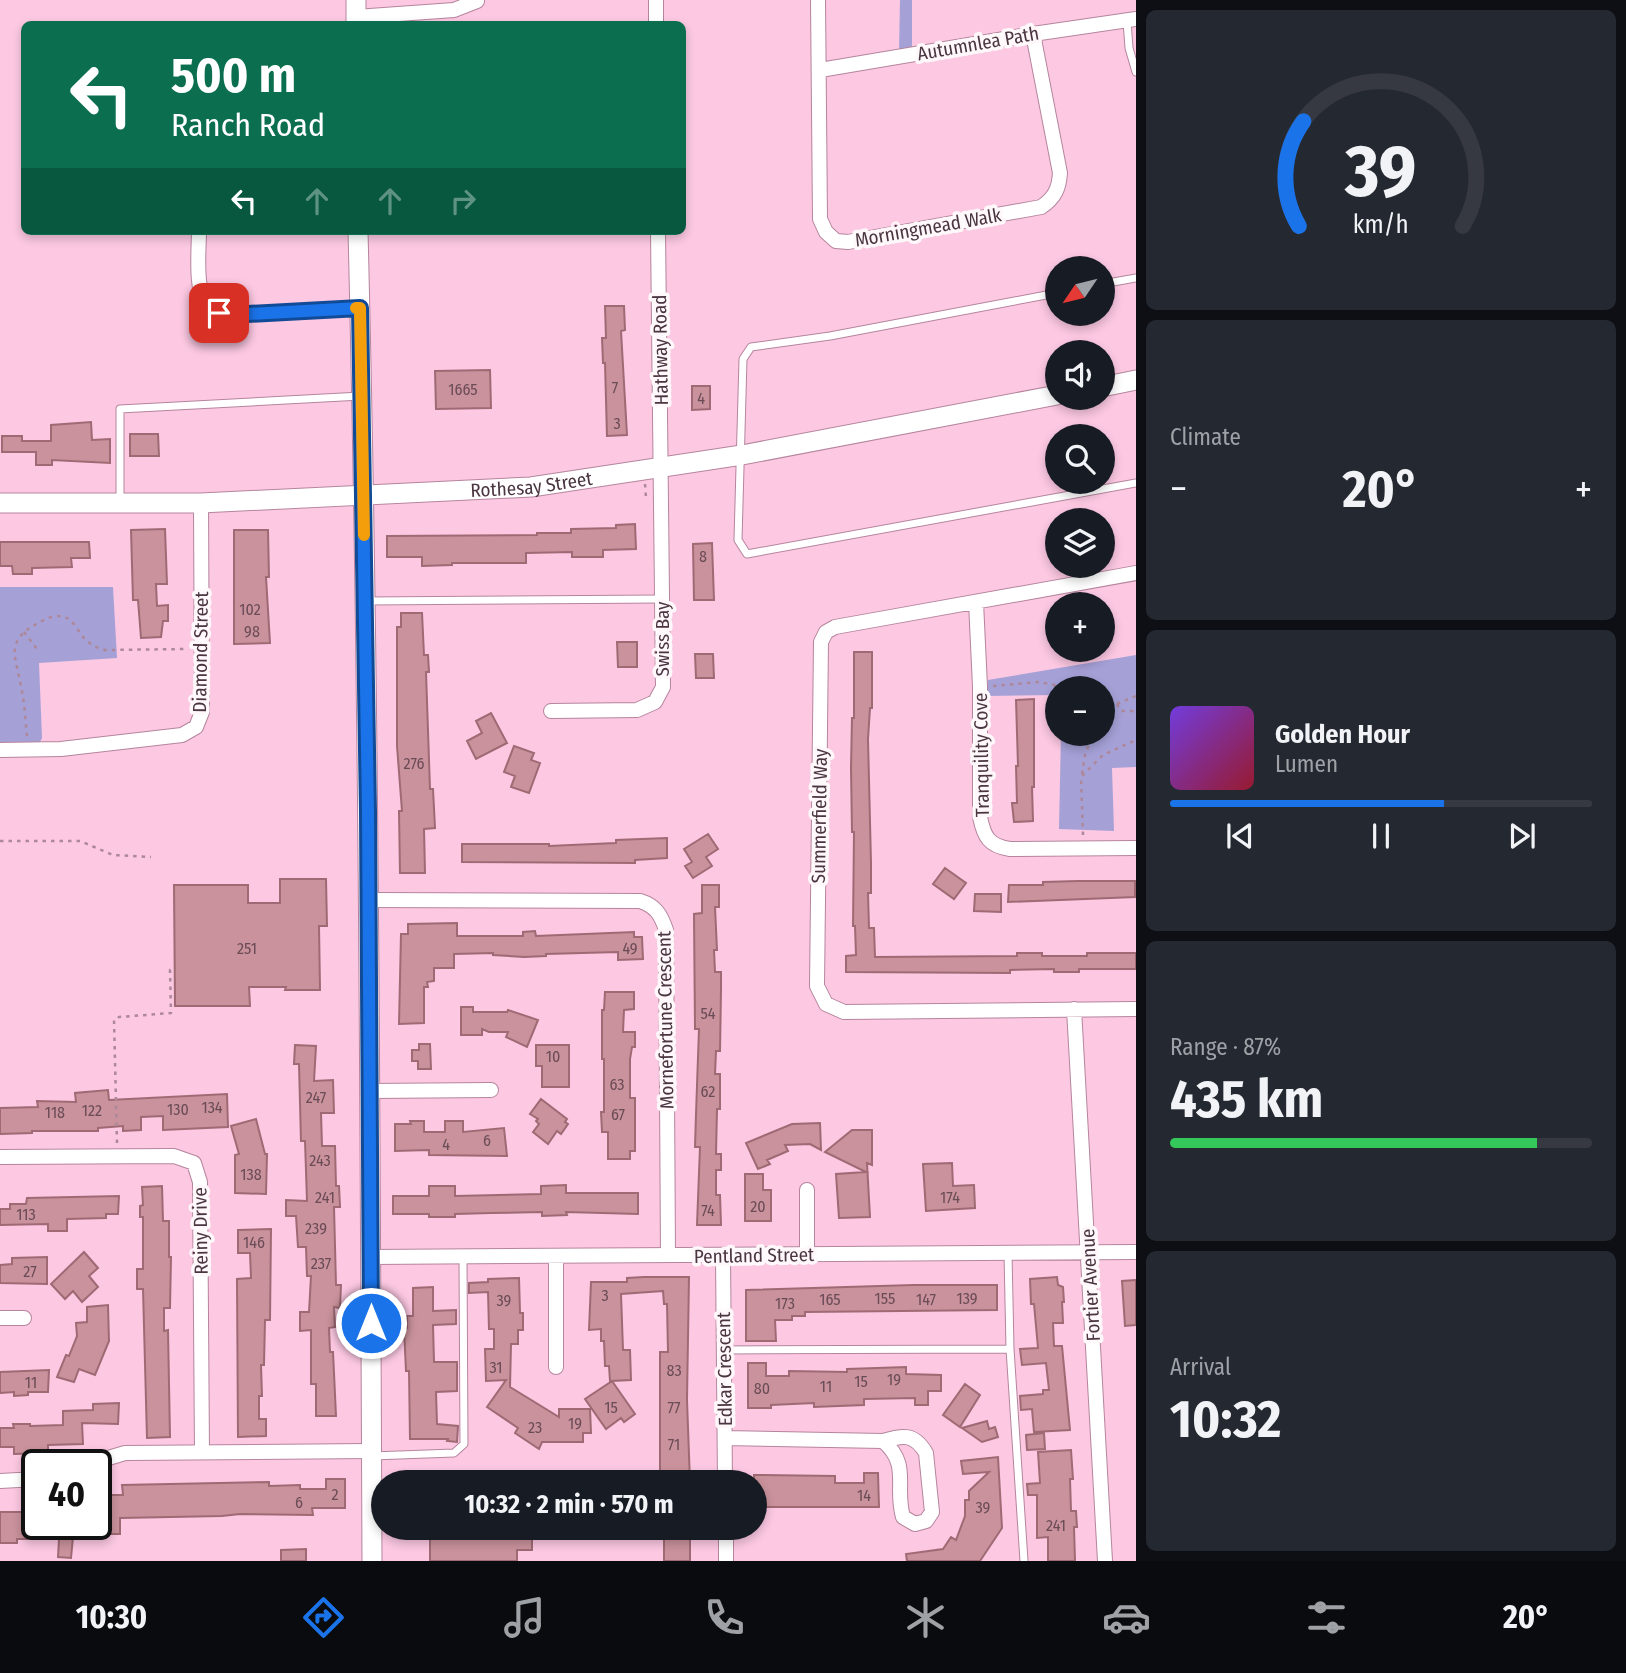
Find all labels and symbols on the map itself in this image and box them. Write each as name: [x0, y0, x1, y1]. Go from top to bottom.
street label: Autumnlea Path: [915, 21, 1041, 66]
street label: Morningmead Walk: [853, 203, 1003, 252]
north arrow: [1045, 256, 1115, 326]
pin: [189, 283, 249, 343]
street label: Hathway Road: [648, 294, 673, 405]
house number: 7: [612, 378, 619, 397]
house number: 1665: [448, 380, 478, 399]
house number: 4: [697, 389, 705, 408]
house number: 3: [613, 414, 621, 433]
street label: Rothesay Street: [470, 467, 595, 502]
house number: 8: [699, 547, 707, 566]
street label: Diamond Street: [188, 590, 213, 713]
house number: 102: [239, 600, 261, 619]
street label: Swiss Bay: [651, 601, 674, 677]
house number: 98: [244, 622, 260, 641]
street label: Tranquility Cove: [969, 693, 994, 817]
street label: Summerfield Way: [807, 748, 832, 884]
house number: 276: [404, 754, 425, 773]
street label: Mornefortune Crescent: [652, 930, 679, 1109]
house number: 251: [237, 939, 257, 958]
house number: 49: [622, 939, 638, 958]
house number: 54: [700, 1004, 716, 1023]
house number: 10: [546, 1047, 560, 1066]
house number: 63: [609, 1075, 625, 1094]
house number: 62: [701, 1082, 715, 1101]
house number: 247: [306, 1088, 327, 1107]
house number: 134: [201, 1098, 223, 1117]
house number: 130: [167, 1100, 189, 1119]
house number: 122: [82, 1101, 102, 1120]
house number: 118: [45, 1103, 65, 1122]
house number: 67: [611, 1105, 626, 1124]
house number: 6: [483, 1131, 491, 1150]
house number: 4: [442, 1135, 450, 1154]
house number: 243: [309, 1151, 331, 1170]
house number: 138: [240, 1165, 262, 1184]
street label: Reiny Drive: [188, 1187, 213, 1275]
house number: 241: [315, 1188, 335, 1207]
house number: 174: [940, 1188, 960, 1207]
house number: 20: [750, 1197, 766, 1216]
house number: 74: [701, 1201, 715, 1220]
house number: 113: [16, 1205, 36, 1224]
house number: 239: [305, 1219, 327, 1238]
street label: Fortier Avenue: [1076, 1228, 1105, 1342]
house number: 146: [243, 1233, 265, 1252]
street label: Pentland Street: [694, 1243, 815, 1268]
house number: 237: [311, 1254, 332, 1273]
house number: 27: [23, 1262, 37, 1281]
position arrow: [334, 1286, 408, 1360]
house number: 3: [601, 1286, 609, 1305]
house number: 155: [875, 1289, 895, 1308]
house number: 139: [956, 1289, 978, 1308]
house number: 165: [819, 1290, 841, 1309]
house number: 147: [916, 1290, 937, 1309]
house number: 39: [497, 1291, 512, 1310]
house number: 173: [775, 1294, 795, 1313]
street label: Edkar Crescent: [712, 1311, 737, 1426]
house number: 31: [489, 1358, 503, 1377]
house number: 83: [666, 1361, 682, 1380]
house number: 19: [887, 1370, 901, 1389]
house number: 15: [854, 1372, 868, 1391]
house number: 11: [25, 1373, 37, 1392]
house number: 11: [820, 1377, 832, 1396]
house number: 80: [754, 1379, 770, 1398]
house number: 15: [604, 1398, 618, 1417]
house number: 77: [667, 1398, 681, 1417]
house number: 19: [568, 1414, 582, 1433]
house number: 23: [528, 1418, 542, 1437]
house number: 71: [668, 1435, 680, 1454]
speed limit sign: 40: [21, 1449, 112, 1540]
house number: 2: [331, 1485, 339, 1504]
house number: 14: [857, 1486, 871, 1505]
house number: 6: [295, 1493, 303, 1512]
house number: 39: [976, 1498, 991, 1517]
house number: 241: [1046, 1516, 1066, 1535]

